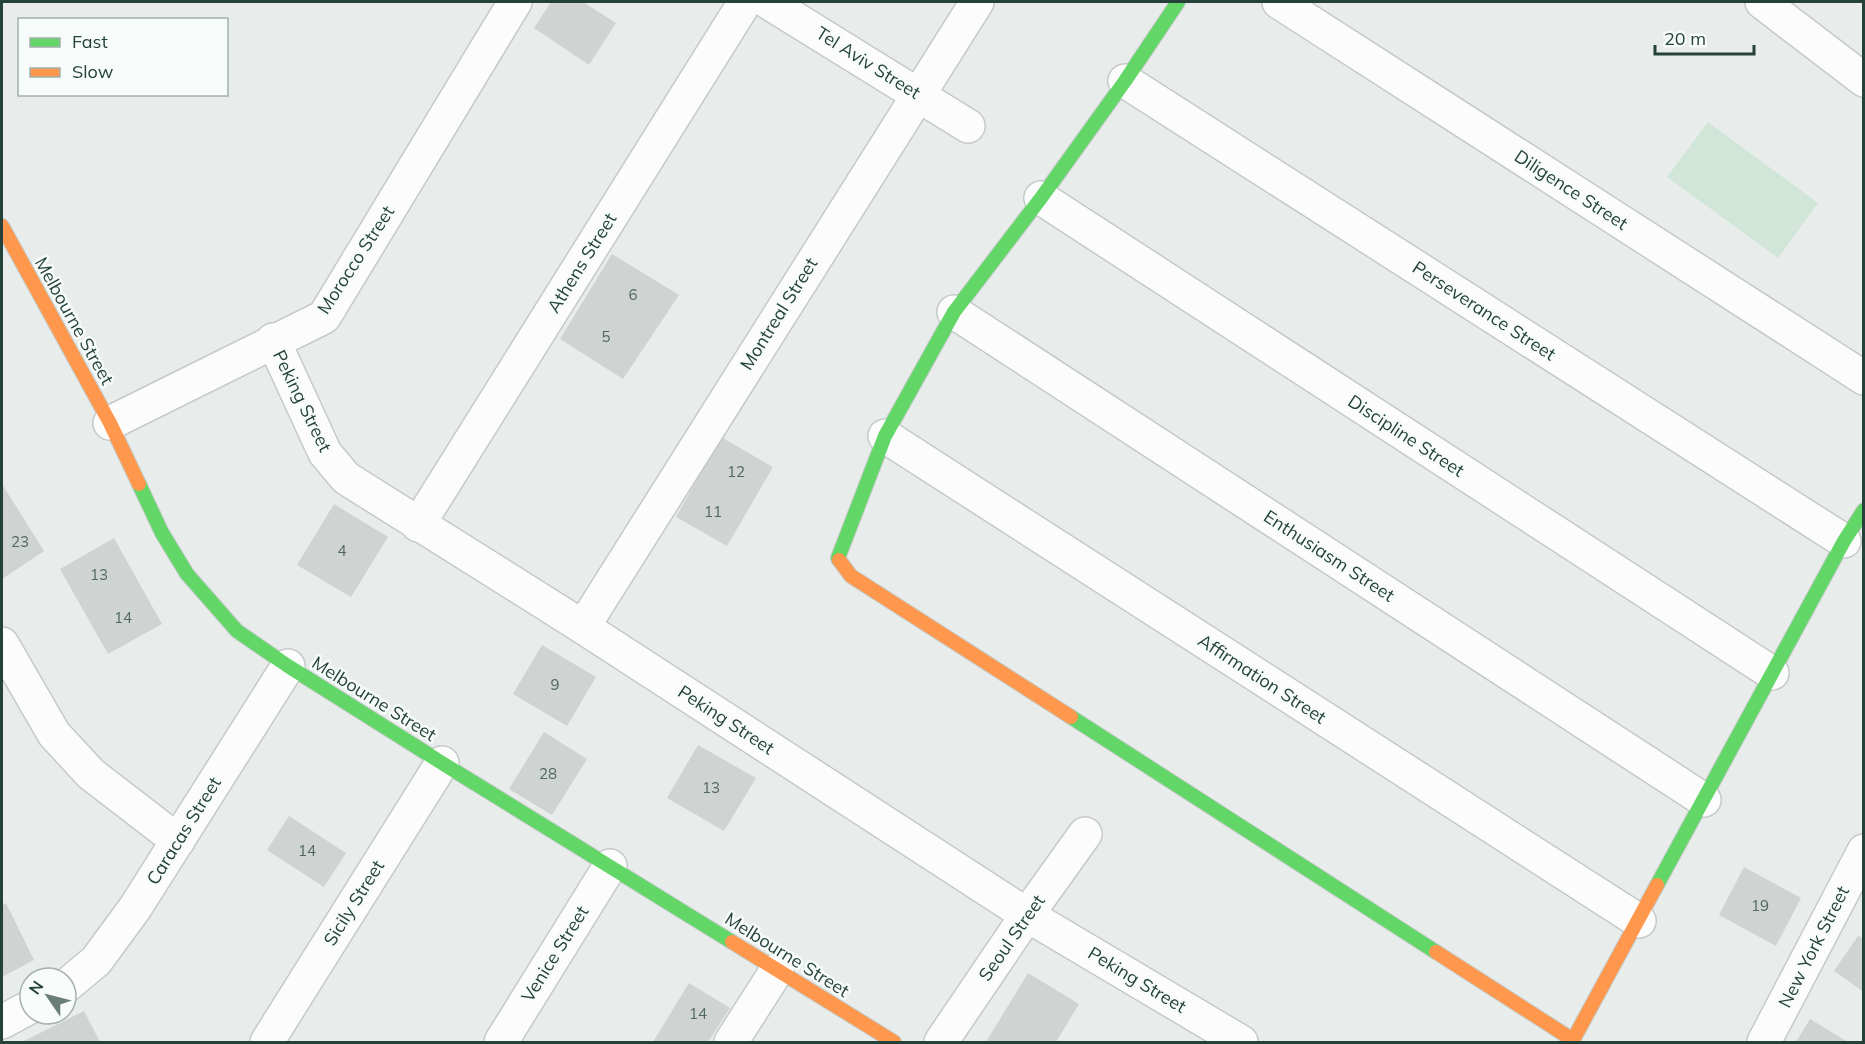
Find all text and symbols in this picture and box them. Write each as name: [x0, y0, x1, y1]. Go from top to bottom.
legend: [18, 18, 228, 96]
scale bar: [1655, 18, 1754, 56]
street label: Tel Aviv Street: [812, 21, 925, 104]
text: 20 m: [1664, 27, 1706, 50]
text: Fast: [72, 30, 108, 53]
text: Slow: [72, 60, 114, 83]
street label: Diligence Street: [1510, 144, 1632, 235]
street label: Morocco Street: [312, 201, 399, 318]
street label: Athens Street: [542, 208, 621, 317]
street label: Melbourne Street: [30, 253, 119, 389]
street label: Montreal Street: [735, 253, 822, 374]
street label: Perseverance Street: [1408, 256, 1560, 365]
house number: 6: [628, 285, 638, 304]
house number: 5: [601, 327, 611, 346]
street label: Peking Street: [268, 346, 337, 456]
street label: Discipline Street: [1344, 389, 1469, 482]
house number: 12: [727, 462, 745, 481]
house number: 11: [704, 502, 722, 521]
street label: Enthusiasm Street: [1259, 505, 1399, 607]
house number: 23: [11, 532, 29, 551]
house number: 4: [337, 541, 347, 560]
house number: 13: [90, 565, 108, 584]
house number: 14: [114, 608, 132, 627]
street label: Affirmation Street: [1194, 629, 1331, 729]
street label: Melbourne Street: [308, 651, 441, 746]
house number: 9: [550, 675, 560, 694]
street label: Peking Street: [674, 680, 779, 759]
house number: 28: [539, 764, 557, 783]
street label: Caracas Street: [141, 772, 226, 889]
house number: 13: [702, 778, 720, 797]
house number: 14: [298, 841, 316, 860]
street label: Sicily Street: [318, 856, 389, 950]
street label: New York Street: [1773, 882, 1854, 1011]
street label: Seoul Street: [973, 890, 1050, 985]
house number: 19: [1751, 896, 1769, 915]
street label: Venice Street: [516, 901, 593, 1006]
street label: Melbourne Street: [721, 907, 854, 1002]
street label: Peking Street: [1084, 941, 1191, 1018]
north arrow: [18, 966, 78, 1026]
text: N: [24, 977, 47, 998]
house number: 14: [689, 1004, 707, 1023]

